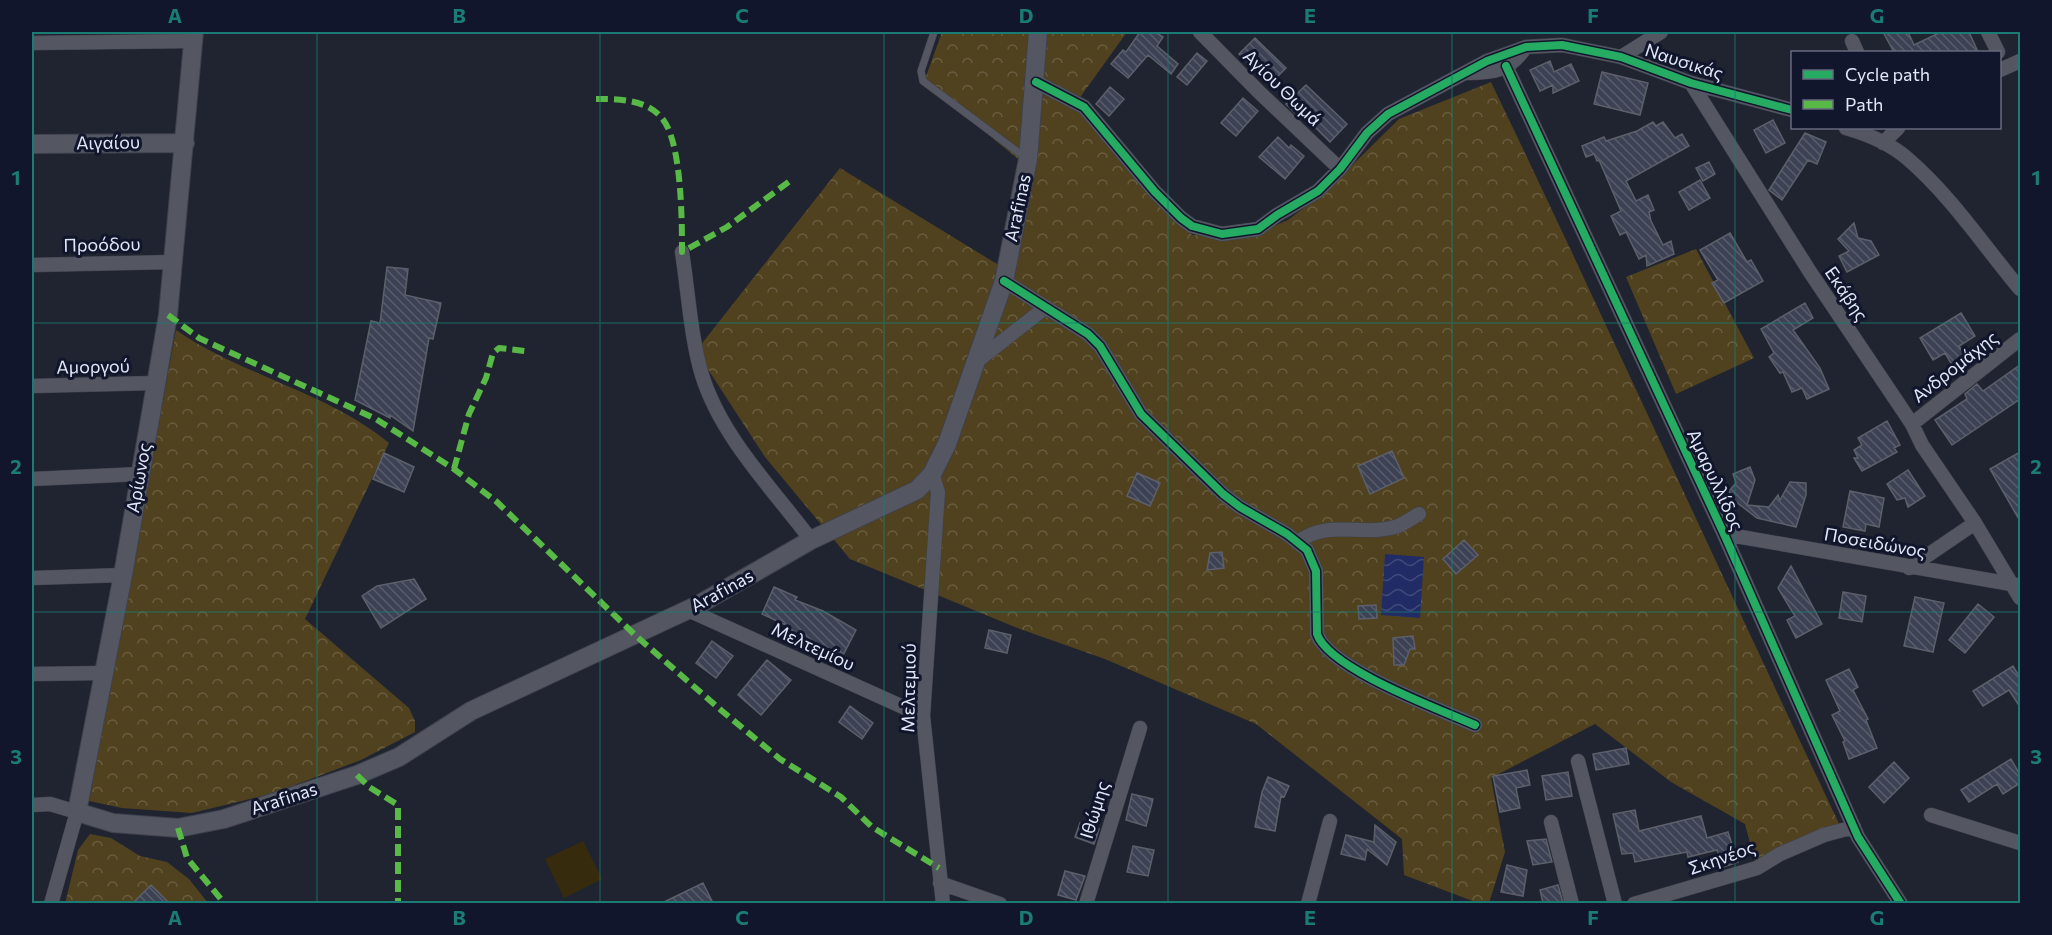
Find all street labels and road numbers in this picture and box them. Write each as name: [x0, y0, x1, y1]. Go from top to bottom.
street label: Ναυσικάς: [1642, 38, 1726, 84]
street label: Αγίου Θωμά: [1239, 44, 1326, 130]
street label: Αιγαίου: [76, 130, 140, 154]
street label: Arafinas: [999, 172, 1035, 244]
street label: Προόδου: [63, 232, 141, 256]
street label: Εκάβης: [1821, 262, 1873, 325]
street label: Ανδρομάχης: [1907, 326, 2002, 407]
street label: Αμοργού: [56, 354, 130, 378]
street label: Αμαρυλλίδος: [1683, 425, 1749, 534]
street label: Αρίωνος: [121, 441, 155, 514]
street label: Ποσειδώνος: [1823, 522, 1928, 562]
street label: Arafinas: [686, 564, 757, 616]
street label: Μελτεμίου: [768, 617, 859, 675]
street label: Μελτεμιού: [896, 643, 920, 733]
street label: Arafinas: [248, 777, 320, 819]
street label: Ιθώμης: [1075, 778, 1113, 841]
street label: Σκηνέος: [1685, 835, 1758, 879]

